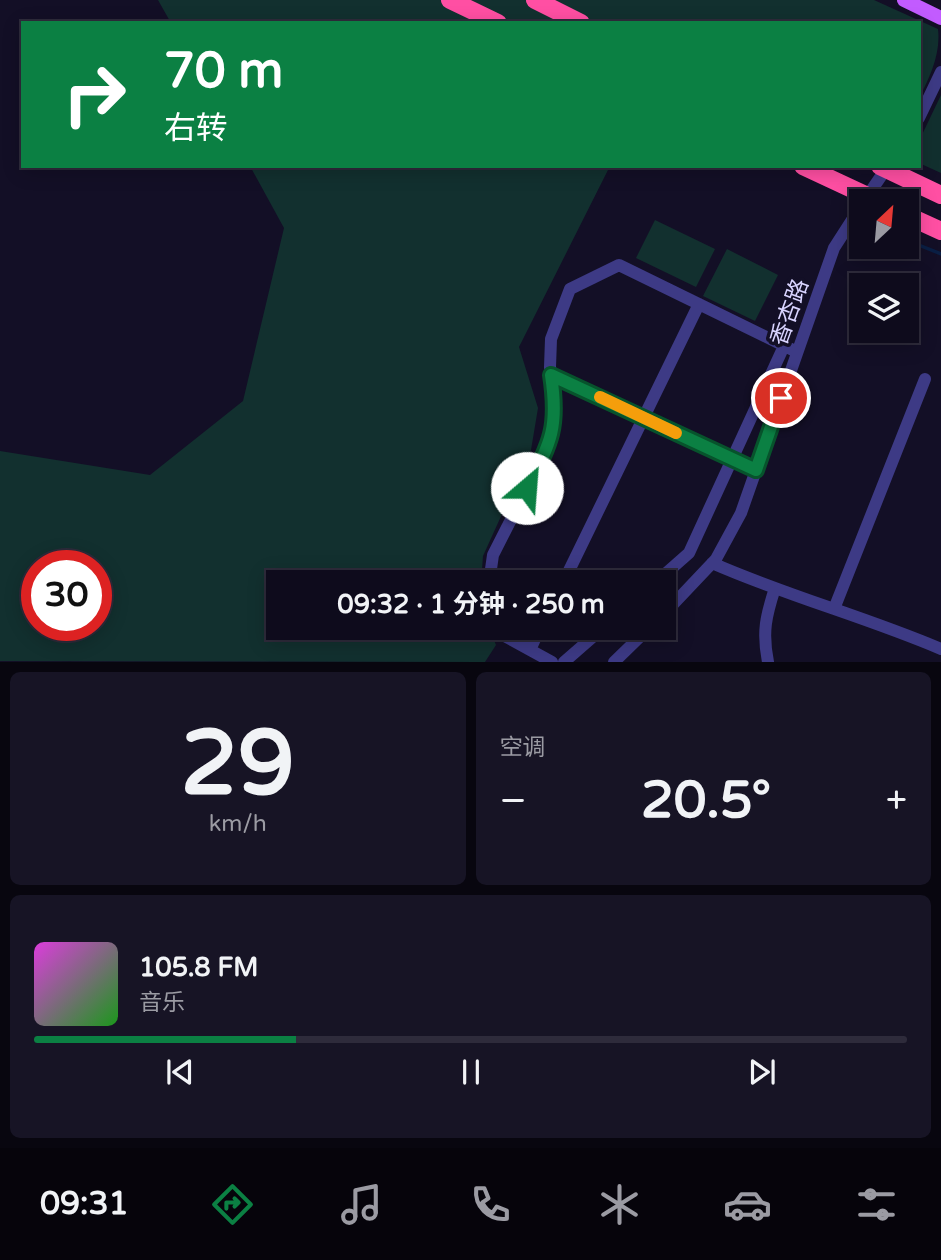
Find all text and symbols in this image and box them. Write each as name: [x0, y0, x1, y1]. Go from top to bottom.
text: 70 m: [164, 42, 283, 101]
icon: right: [49, 49, 140, 140]
text: 右转: [164, 110, 228, 148]
north arrow: [849, 189, 919, 259]
map controls: [849, 189, 919, 343]
button: layers: [849, 273, 919, 343]
street label: 香杏路: [765, 275, 815, 350]
pin: [751, 368, 811, 428]
icon: arrive: [762, 379, 800, 417]
position arrow: [490, 451, 564, 525]
speed limit sign: 30: [21, 550, 112, 641]
text: 09:32 · 1 分钟 · 250 m: [337, 589, 605, 620]
text: 29: [181, 709, 295, 819]
text: 空调: [500, 734, 546, 762]
text: 20.5°: [641, 769, 771, 832]
text: −: [500, 778, 527, 824]
text: +: [886, 778, 907, 824]
text: km/h: [209, 810, 267, 838]
text: 105.8 FM: [139, 952, 258, 983]
text: 音乐: [139, 989, 185, 1017]
icon: previous: [161, 1053, 199, 1091]
icon: pause: [452, 1053, 490, 1091]
icon: next: [743, 1053, 781, 1091]
icon: directions: [208, 1180, 257, 1229]
icon: music: [337, 1180, 386, 1229]
icon: phone: [466, 1180, 515, 1229]
icon: climate: [595, 1180, 644, 1229]
icon: car: [723, 1180, 772, 1229]
icon: filters: [852, 1180, 901, 1229]
text: 09:31: [40, 1185, 129, 1223]

